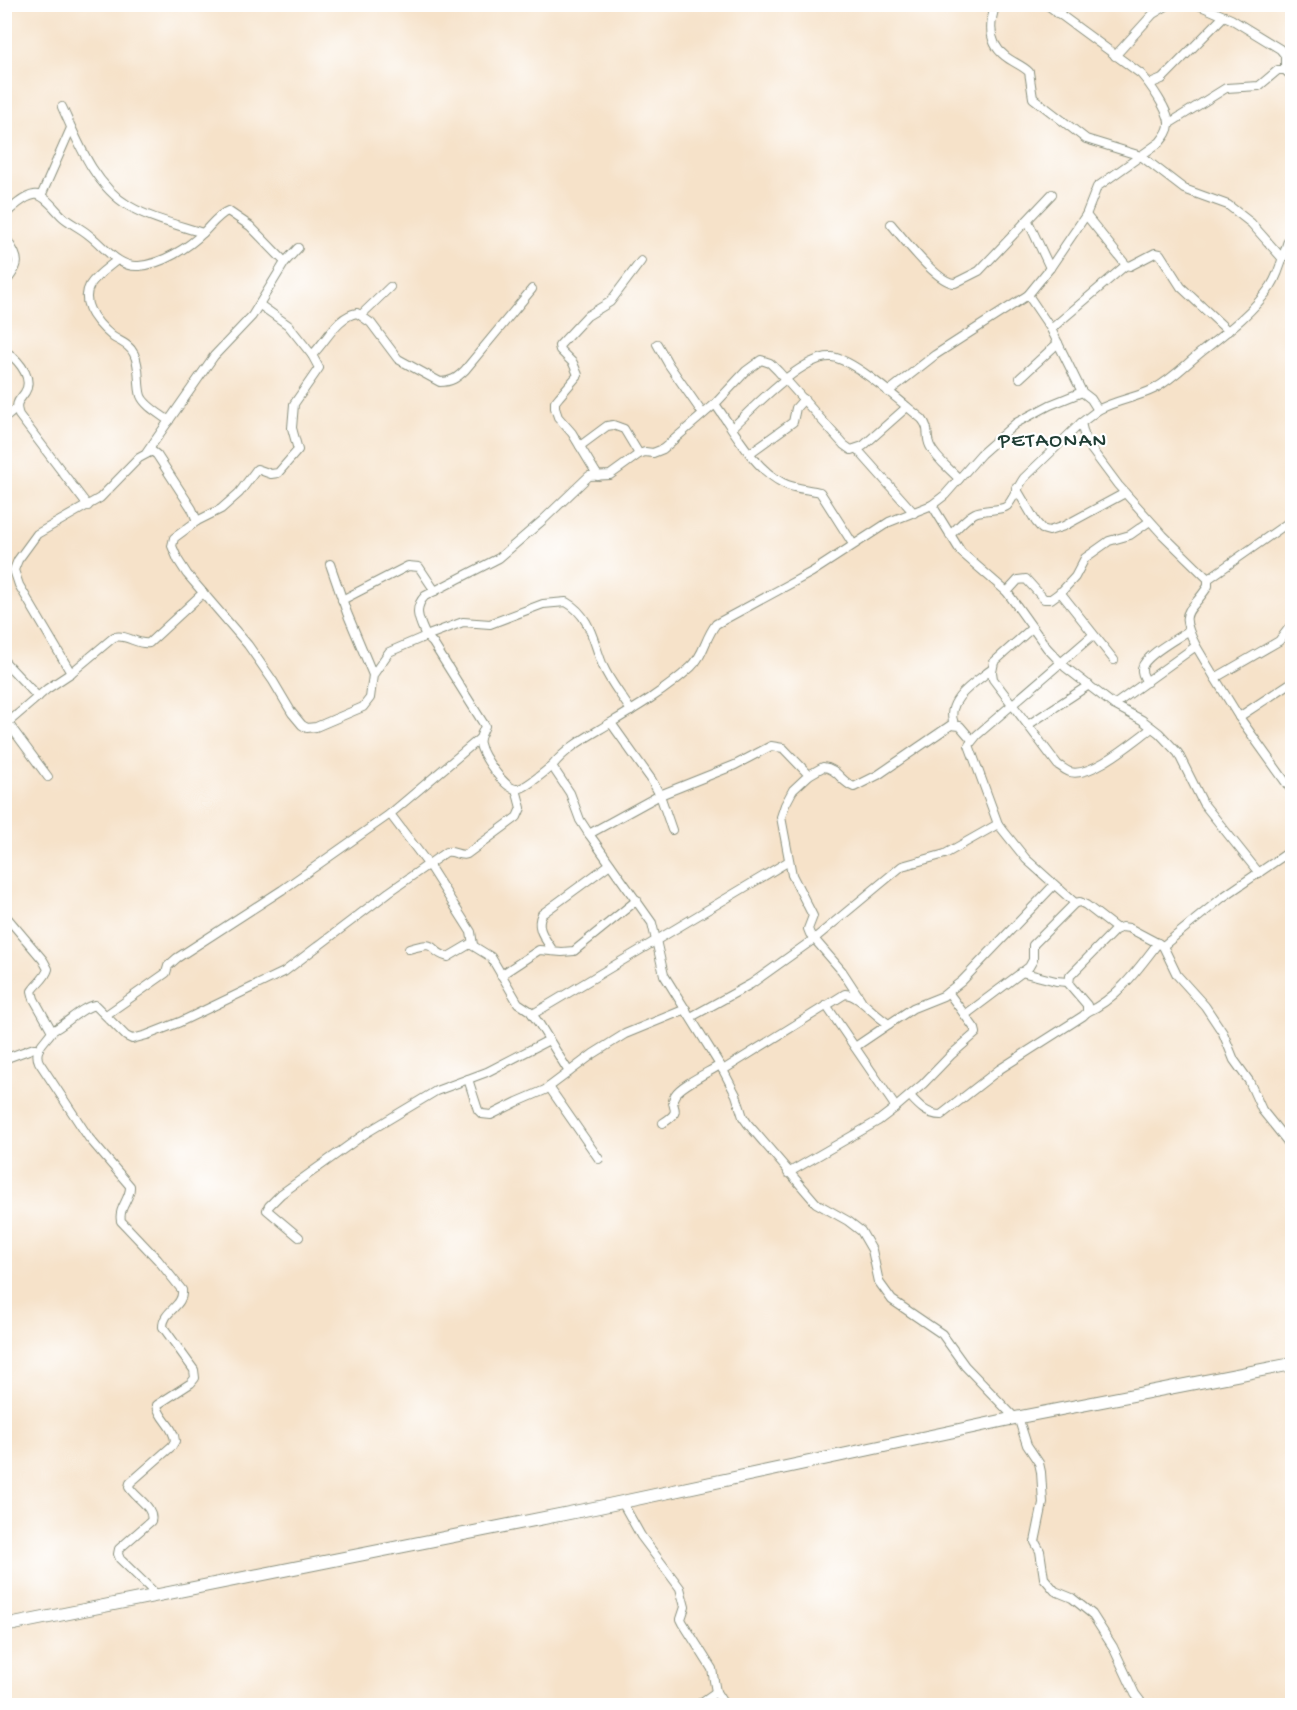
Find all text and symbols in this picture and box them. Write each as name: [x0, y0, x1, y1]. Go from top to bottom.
district label: PETAONAN: [997, 430, 1108, 455]

